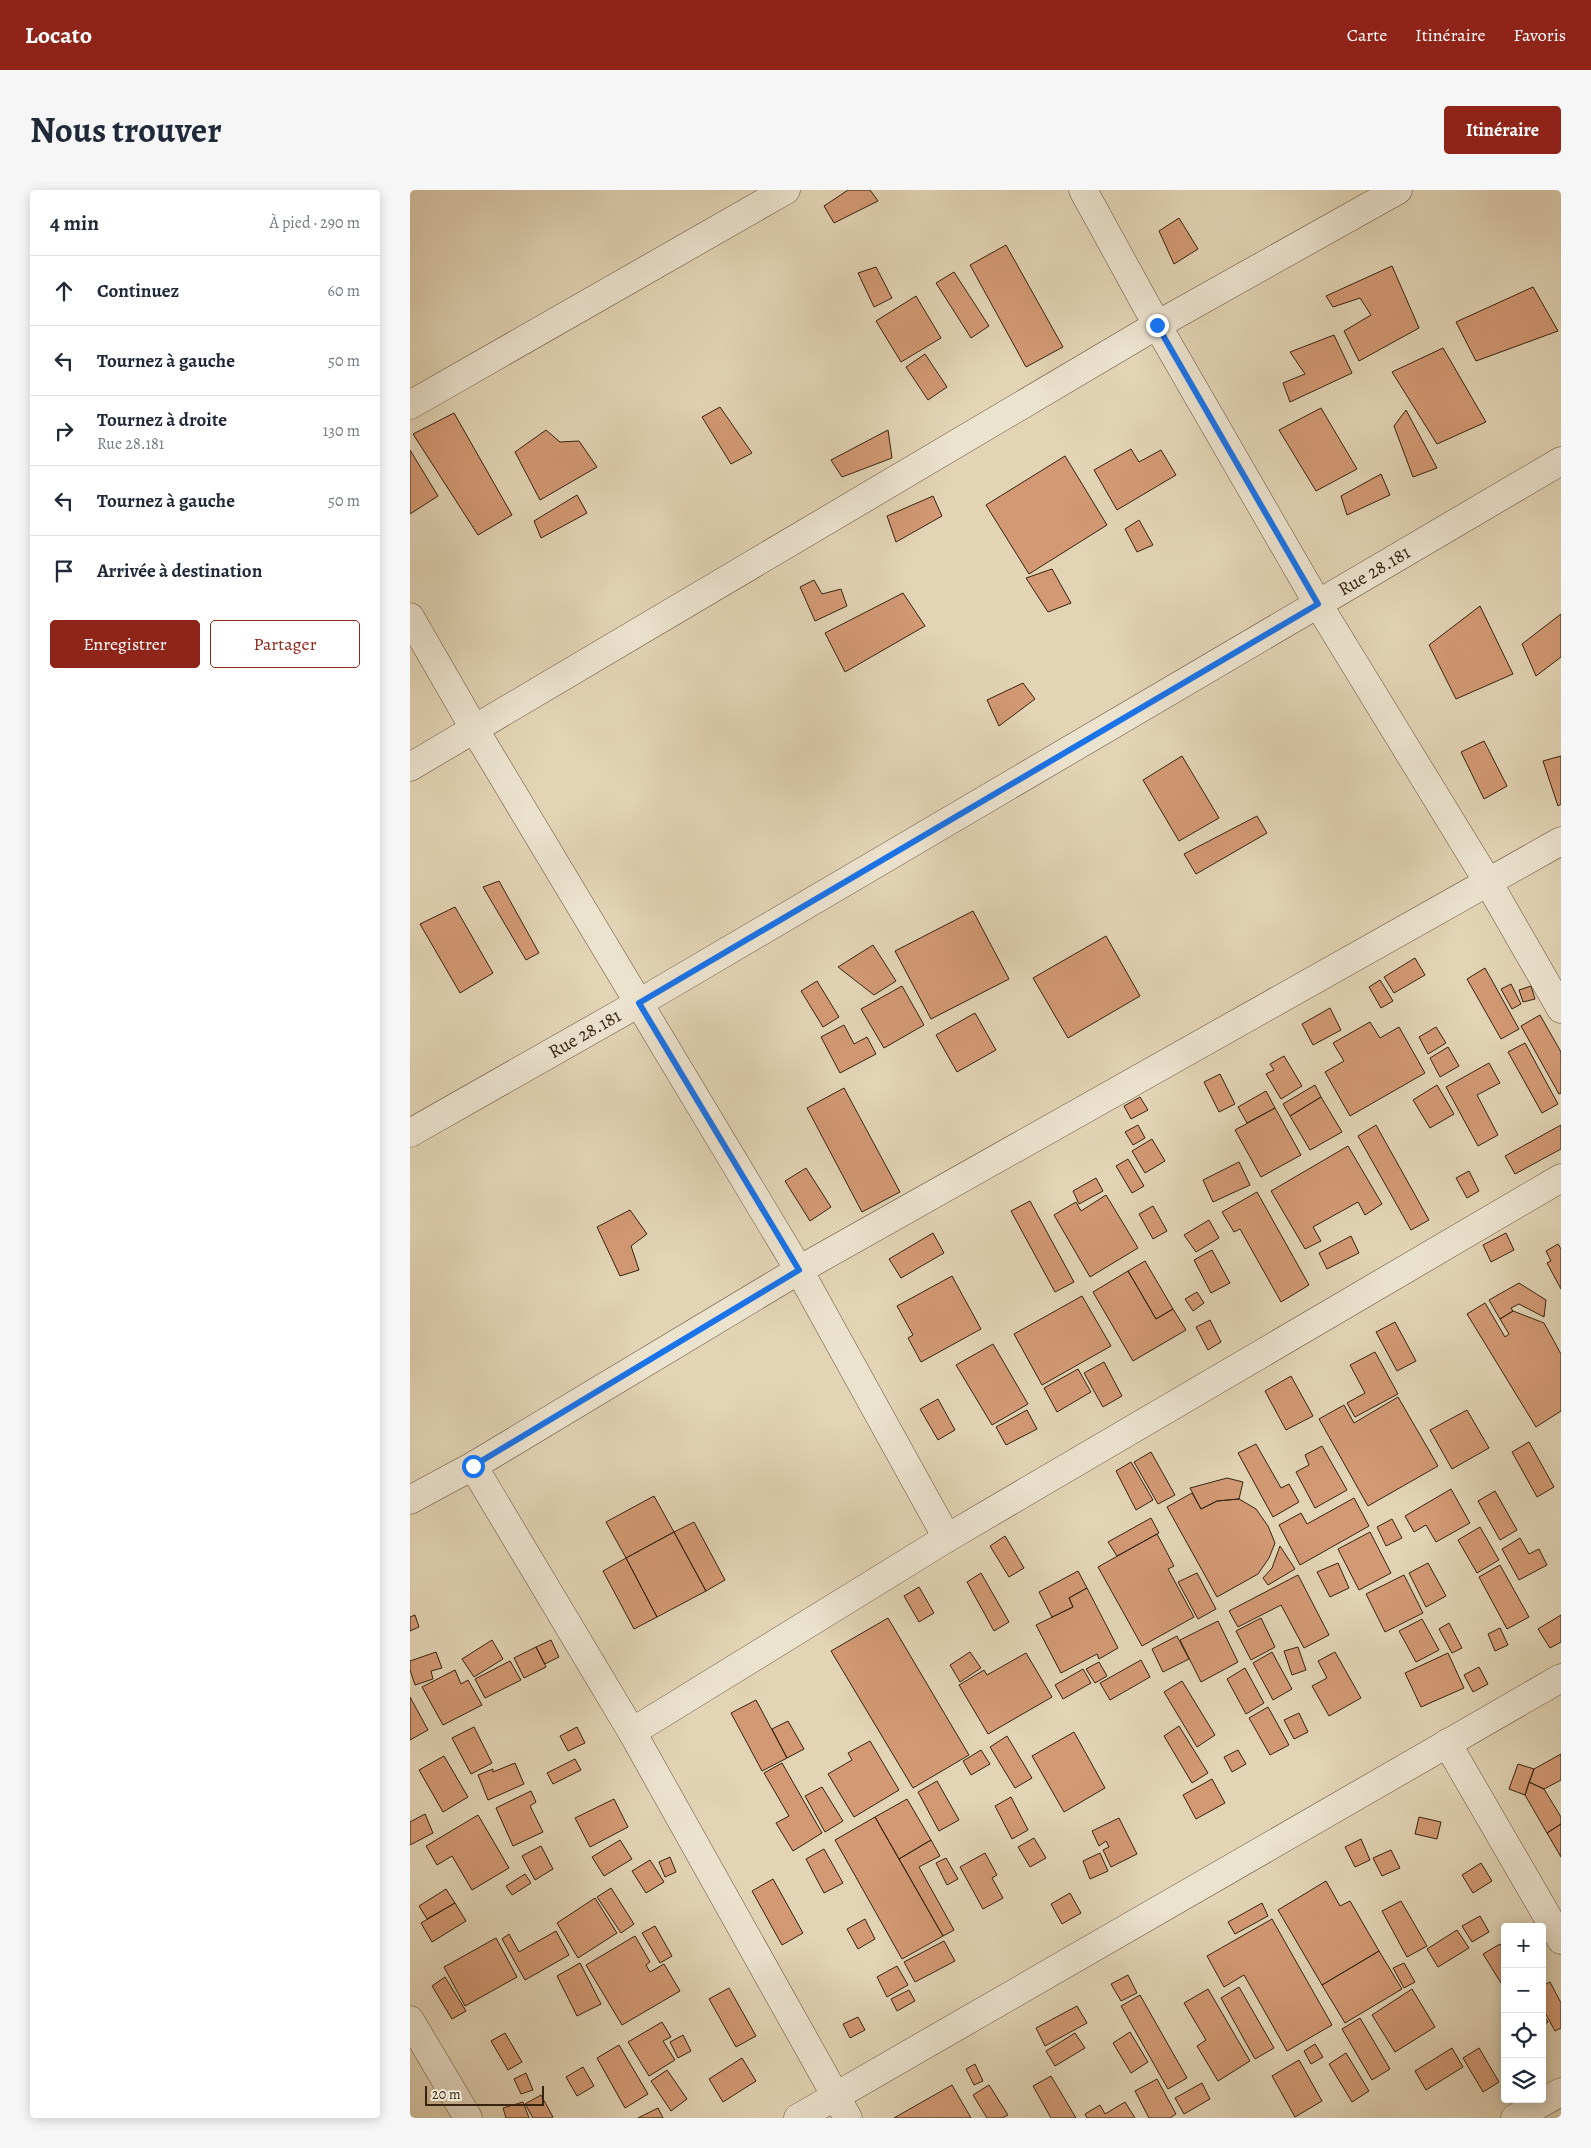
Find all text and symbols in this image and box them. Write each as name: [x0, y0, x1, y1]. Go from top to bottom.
text: Locato: [25, 19, 92, 51]
text: Carte: [1347, 23, 1387, 47]
text: Itinéraire: [1415, 23, 1486, 47]
text: Favoris: [1514, 23, 1566, 47]
text: Nous trouver: [30, 106, 222, 154]
button: Itinéraire: [1444, 106, 1561, 154]
text: 4 min: [50, 209, 99, 237]
text: À pied · 290 m: [269, 212, 360, 234]
icon: ahead: [50, 277, 78, 305]
text: Continuez: [97, 278, 179, 304]
text: 60 m: [328, 280, 360, 302]
route end: [1146, 314, 1169, 337]
icon: left: [50, 347, 78, 375]
text: Tournez à gauche: [97, 348, 235, 374]
text: 50 m: [328, 350, 360, 372]
text: Tournez à droite: [97, 407, 227, 433]
icon: right: [50, 417, 78, 445]
text: 130 m: [323, 420, 360, 442]
text: Rue 28.181: [97, 433, 164, 455]
icon: left: [50, 487, 78, 515]
text: Tournez à gauche: [97, 488, 235, 514]
text: 50 m: [328, 490, 360, 512]
street label: Rue 28.181: [1333, 539, 1416, 602]
icon: arrive: [50, 557, 78, 585]
text: Arrivée à destination: [97, 558, 262, 584]
button: Enregistrer: [50, 620, 200, 668]
button: Partager: [210, 620, 360, 668]
street label: Rue 28.181: [544, 1003, 626, 1065]
route start: [462, 1455, 485, 1478]
map controls: [1501, 1923, 1546, 2103]
button: +: [1501, 1923, 1546, 1968]
button: −: [1501, 1968, 1546, 2013]
button: locate: [1501, 2013, 1546, 2058]
button: layers: [1501, 2058, 1546, 2103]
scale bar: [425, 2083, 544, 2106]
text: 20 m: [432, 2085, 461, 2104]

